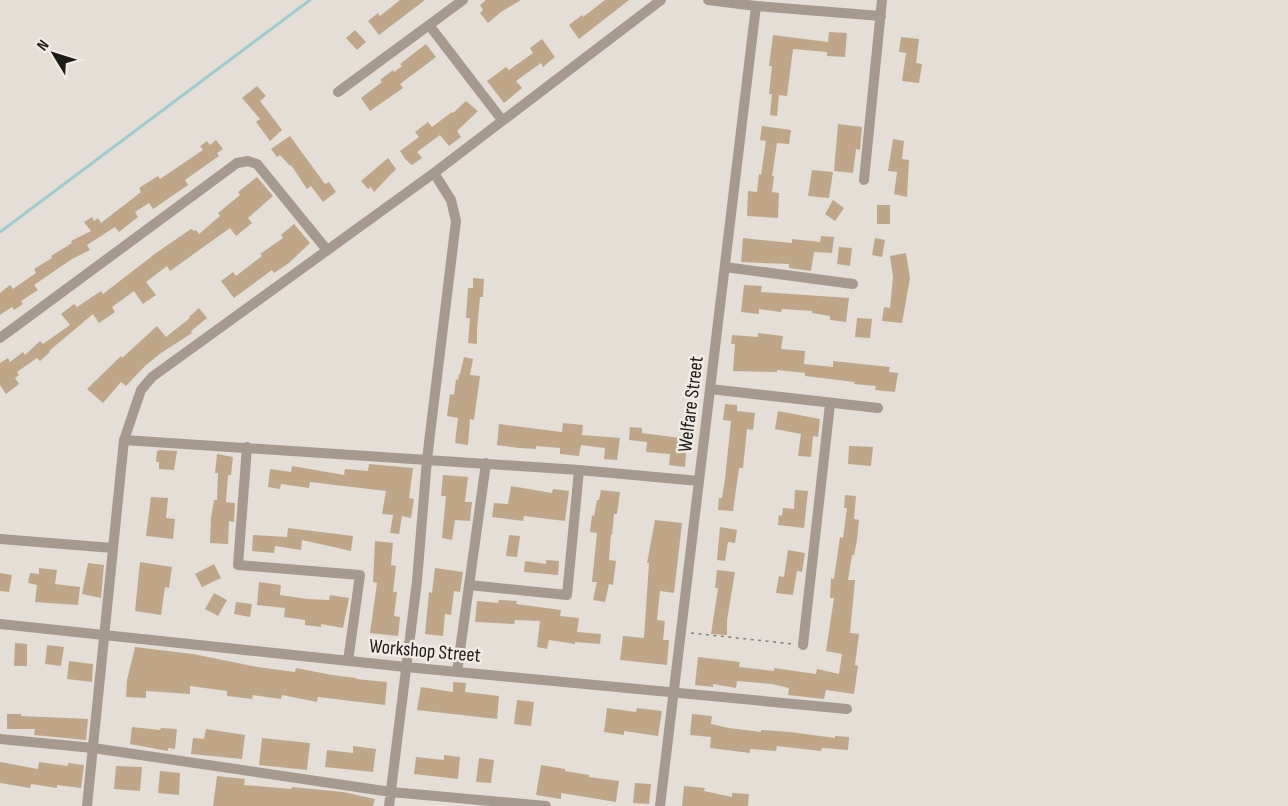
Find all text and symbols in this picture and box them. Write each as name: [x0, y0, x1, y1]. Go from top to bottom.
north arrow: [24, 24, 84, 84]
text: N: [33, 36, 53, 55]
street label: Welfare Street: [673, 355, 709, 453]
street label: Workshop Street: [368, 634, 482, 668]

